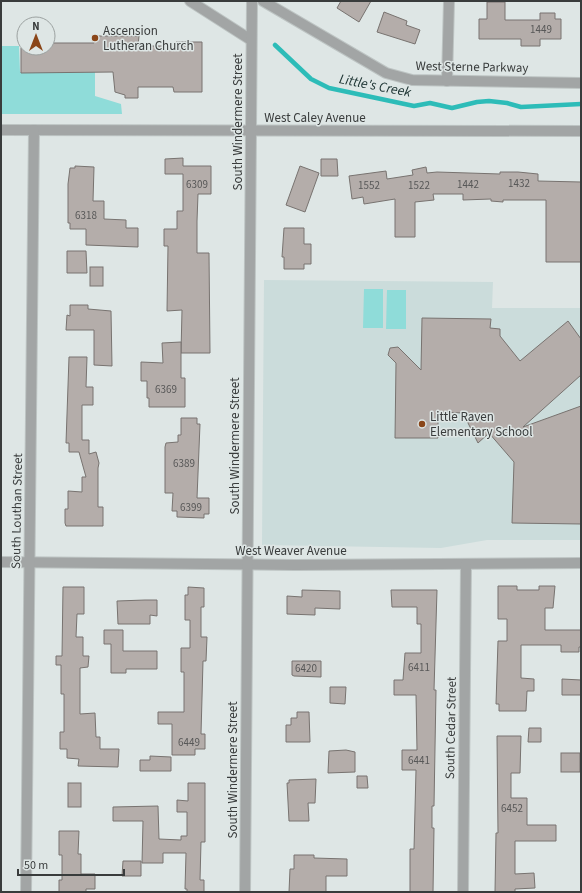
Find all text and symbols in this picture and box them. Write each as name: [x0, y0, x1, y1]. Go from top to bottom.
north arrow: [16, 16, 56, 56]
text: N: [32, 19, 40, 34]
place label: Ascension Lutheran Church: [103, 22, 194, 55]
house number: 1449: [530, 22, 552, 37]
marker: Ascension Lutheran Church: [90, 33, 100, 43]
street label: South Windermere Street: [229, 53, 247, 191]
street label: West Sterne Parkway: [415, 57, 529, 77]
water label: Little's Creek: [337, 69, 413, 103]
street label: West Caley Avenue: [264, 109, 366, 127]
house number: 1432: [508, 176, 530, 191]
house number: 6309: [186, 177, 208, 192]
house number: 1442: [457, 177, 479, 192]
house number: 1552: [358, 178, 380, 193]
house number: 1522: [408, 178, 430, 193]
house number: 6318: [75, 208, 97, 223]
street label: South Windermere Street: [226, 377, 244, 515]
house number: 6369: [155, 382, 177, 397]
place label: Little Raven Elementary School: [430, 408, 532, 441]
marker: Little Raven Elementary School: [417, 419, 427, 429]
street label: South Louthan Street: [7, 452, 27, 569]
house number: 6389: [173, 456, 195, 471]
house number: 6399: [180, 500, 202, 515]
street label: West Weaver Avenue: [235, 542, 347, 560]
house number: 6411: [408, 660, 430, 675]
house number: 6420: [295, 661, 317, 676]
street label: South Cedar Street: [441, 676, 461, 779]
street label: South Windermere Street: [224, 701, 242, 839]
house number: 6449: [178, 735, 200, 750]
house number: 6441: [408, 753, 430, 768]
house number: 6452: [501, 801, 523, 816]
scale bar: [18, 851, 124, 877]
text: 50 m: [24, 857, 48, 874]

